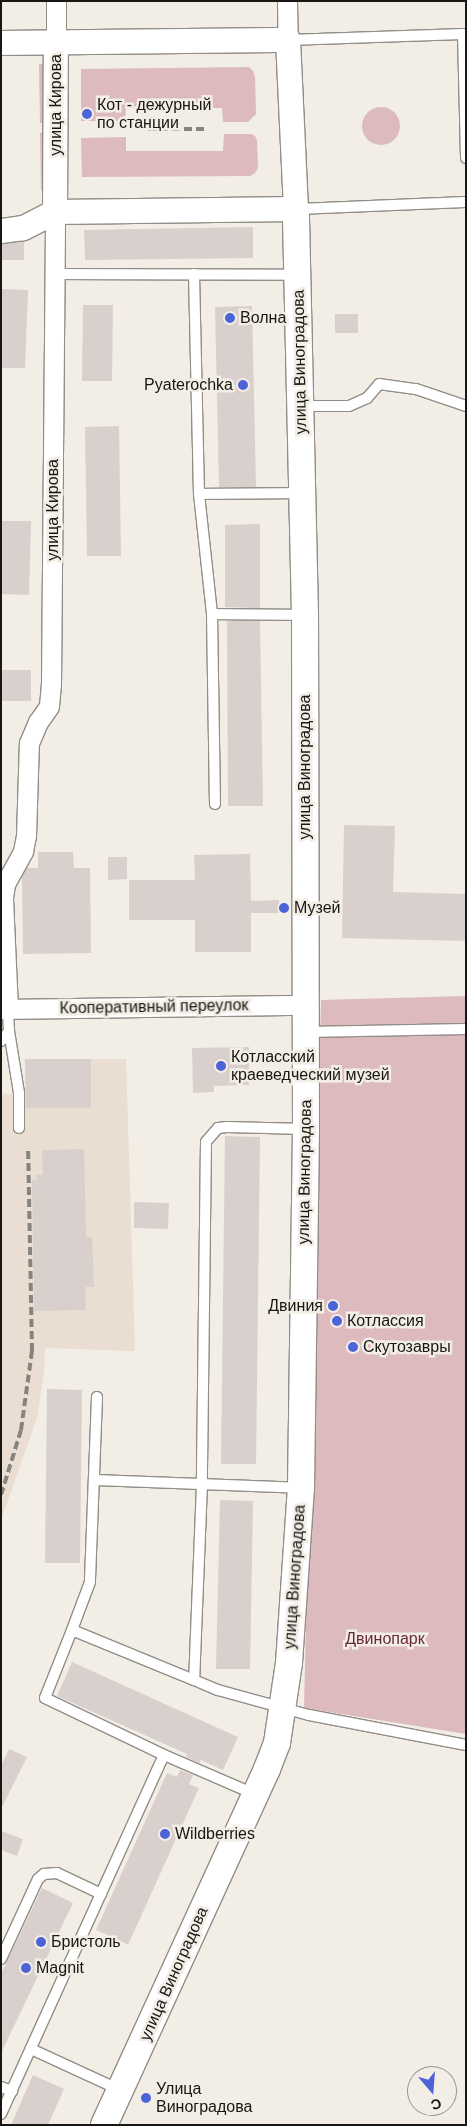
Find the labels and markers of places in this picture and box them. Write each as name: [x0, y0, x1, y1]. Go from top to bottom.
place label: Кот - дежурный по станции: [97, 95, 211, 133]
marker: Кот - дежурный по станции: [81, 108, 93, 120]
place label: Волна: [240, 308, 286, 328]
marker: Волна: [224, 312, 236, 324]
place label: Pyaterochka: [144, 375, 233, 395]
marker: Pyaterochka: [237, 379, 249, 391]
place label: Музей: [294, 898, 340, 918]
marker: Музей: [278, 902, 290, 914]
place label: Котласский краеведческий музей: [231, 1047, 390, 1085]
marker: Котласский краеведческий музей: [215, 1060, 227, 1072]
place label: Двиния: [268, 1296, 323, 1316]
marker: Двиния: [327, 1300, 339, 1312]
place label: Котлассия: [347, 1311, 424, 1331]
marker: Котлассия: [331, 1315, 343, 1327]
place label: Скутозавры: [363, 1337, 451, 1357]
marker: Скутозавры: [347, 1341, 359, 1353]
place label: Wildberries: [175, 1824, 255, 1844]
marker: Wildberries: [159, 1828, 171, 1840]
place label: Бристоль: [51, 1932, 121, 1952]
marker: Бристоль: [35, 1936, 47, 1948]
place label: Magnit: [36, 1958, 84, 1978]
marker: Magnit: [20, 1962, 32, 1974]
place label: Улица Виноградова: [156, 2079, 252, 2117]
marker: Улица Виноградова: [140, 2092, 152, 2104]

